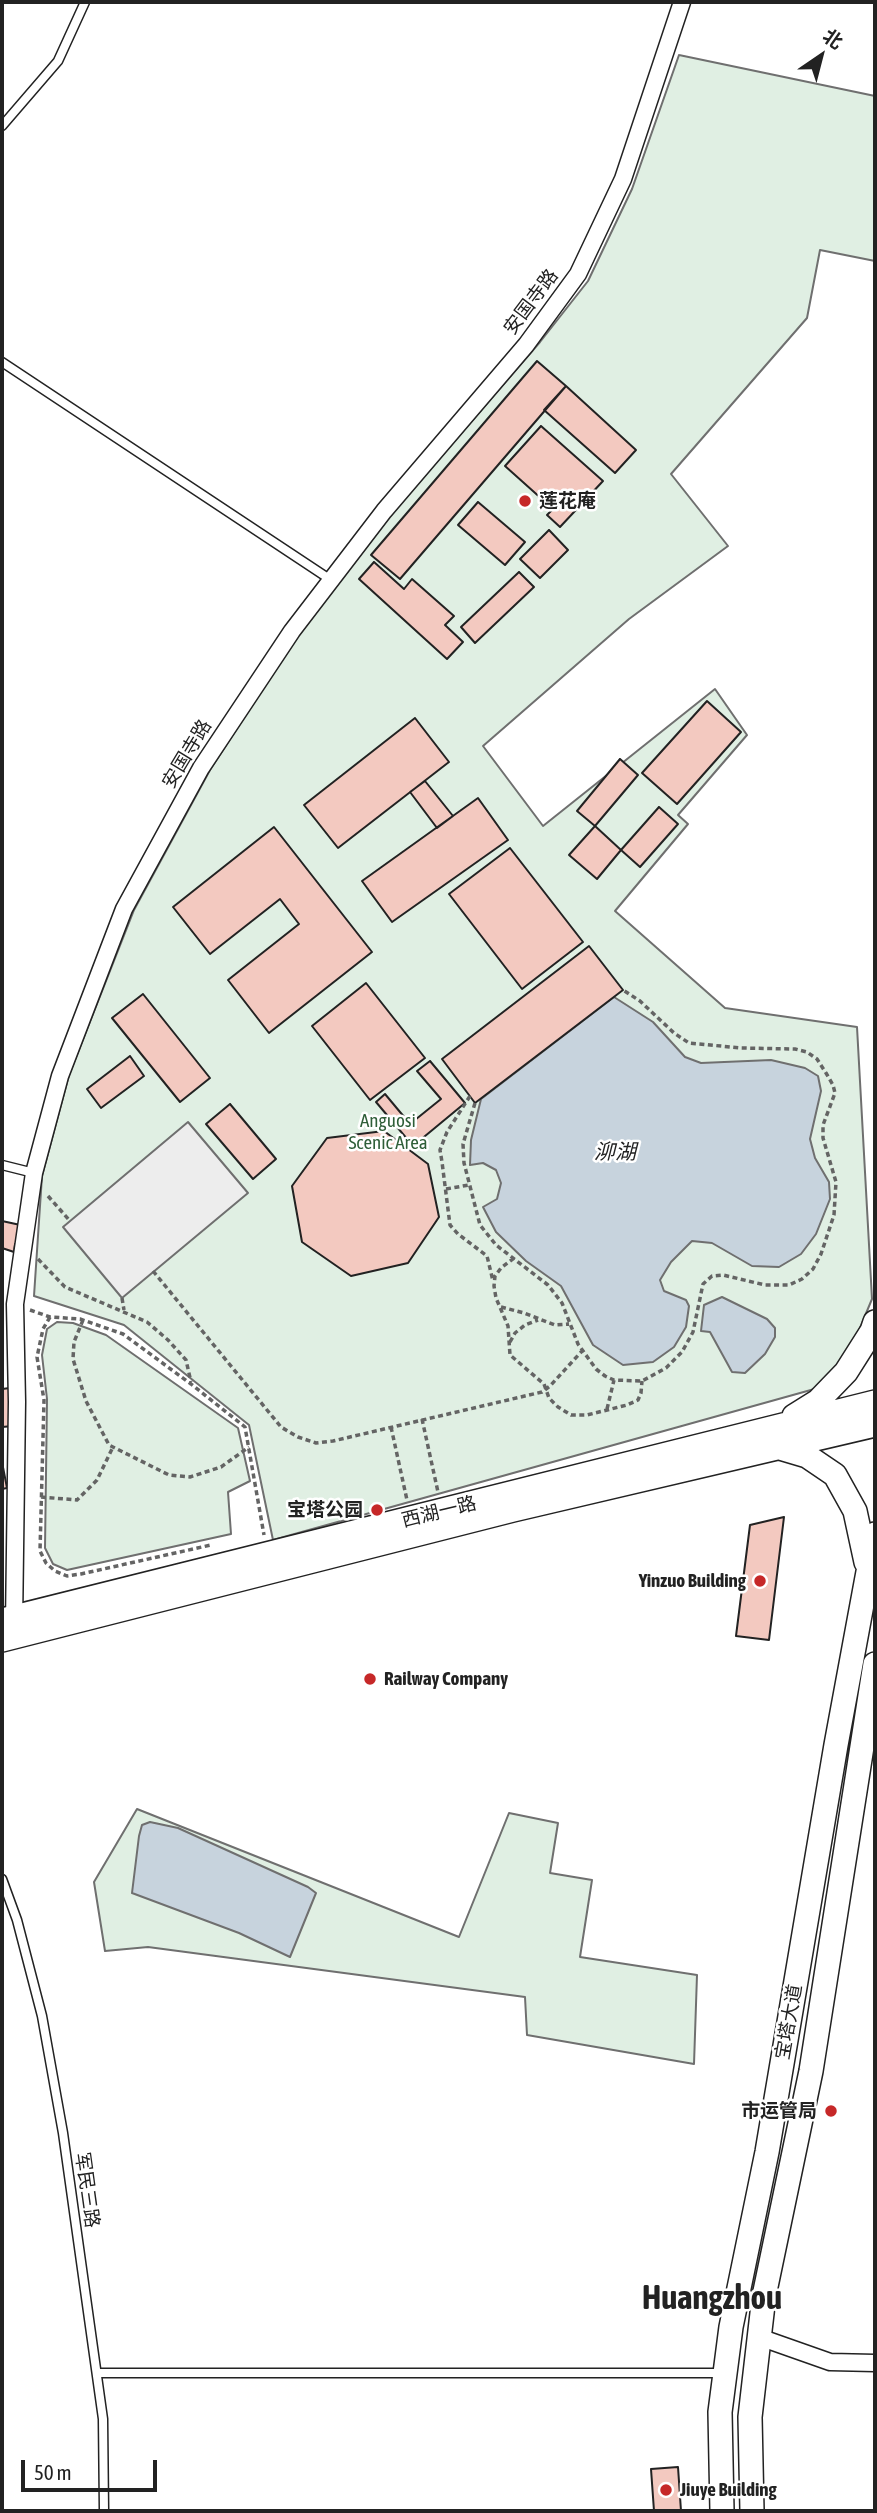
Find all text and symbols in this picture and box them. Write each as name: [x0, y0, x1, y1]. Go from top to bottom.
north arrow: [786, 21, 856, 91]
text: 北: [819, 24, 847, 53]
street label: 安国寺路: [499, 265, 563, 339]
place label: 莲花庵: [539, 490, 596, 512]
marker: 莲花庵: [517, 493, 533, 509]
street label: 安国寺路: [158, 716, 216, 792]
park label: Anguosi Scenic Area: [348, 1110, 428, 1154]
water label: 泖湖: [594, 1139, 636, 1165]
street label: 西湖一路: [399, 1492, 479, 1532]
place label: 宝塔公园: [287, 1499, 363, 1521]
marker: 宝塔公园: [369, 1502, 385, 1518]
place label: Yinzuo Building: [639, 1570, 746, 1592]
marker: Yinzuo Building: [752, 1573, 768, 1589]
place label: Railway Company: [384, 1668, 508, 1690]
marker: Railway Company: [362, 1671, 378, 1687]
street label: 宝塔大道: [771, 1983, 807, 2061]
place label: 市运管局: [741, 2100, 817, 2122]
marker: 市运管局: [823, 2103, 839, 2119]
street label: 军民三路: [70, 2151, 104, 2229]
district label: Huangzhou: [642, 2279, 782, 2319]
scale bar: [24, 2446, 161, 2490]
text: 50 m: [34, 2460, 72, 2484]
place label: Jiuye Building: [680, 2479, 777, 2501]
marker: Jiuye Building: [658, 2482, 674, 2498]

